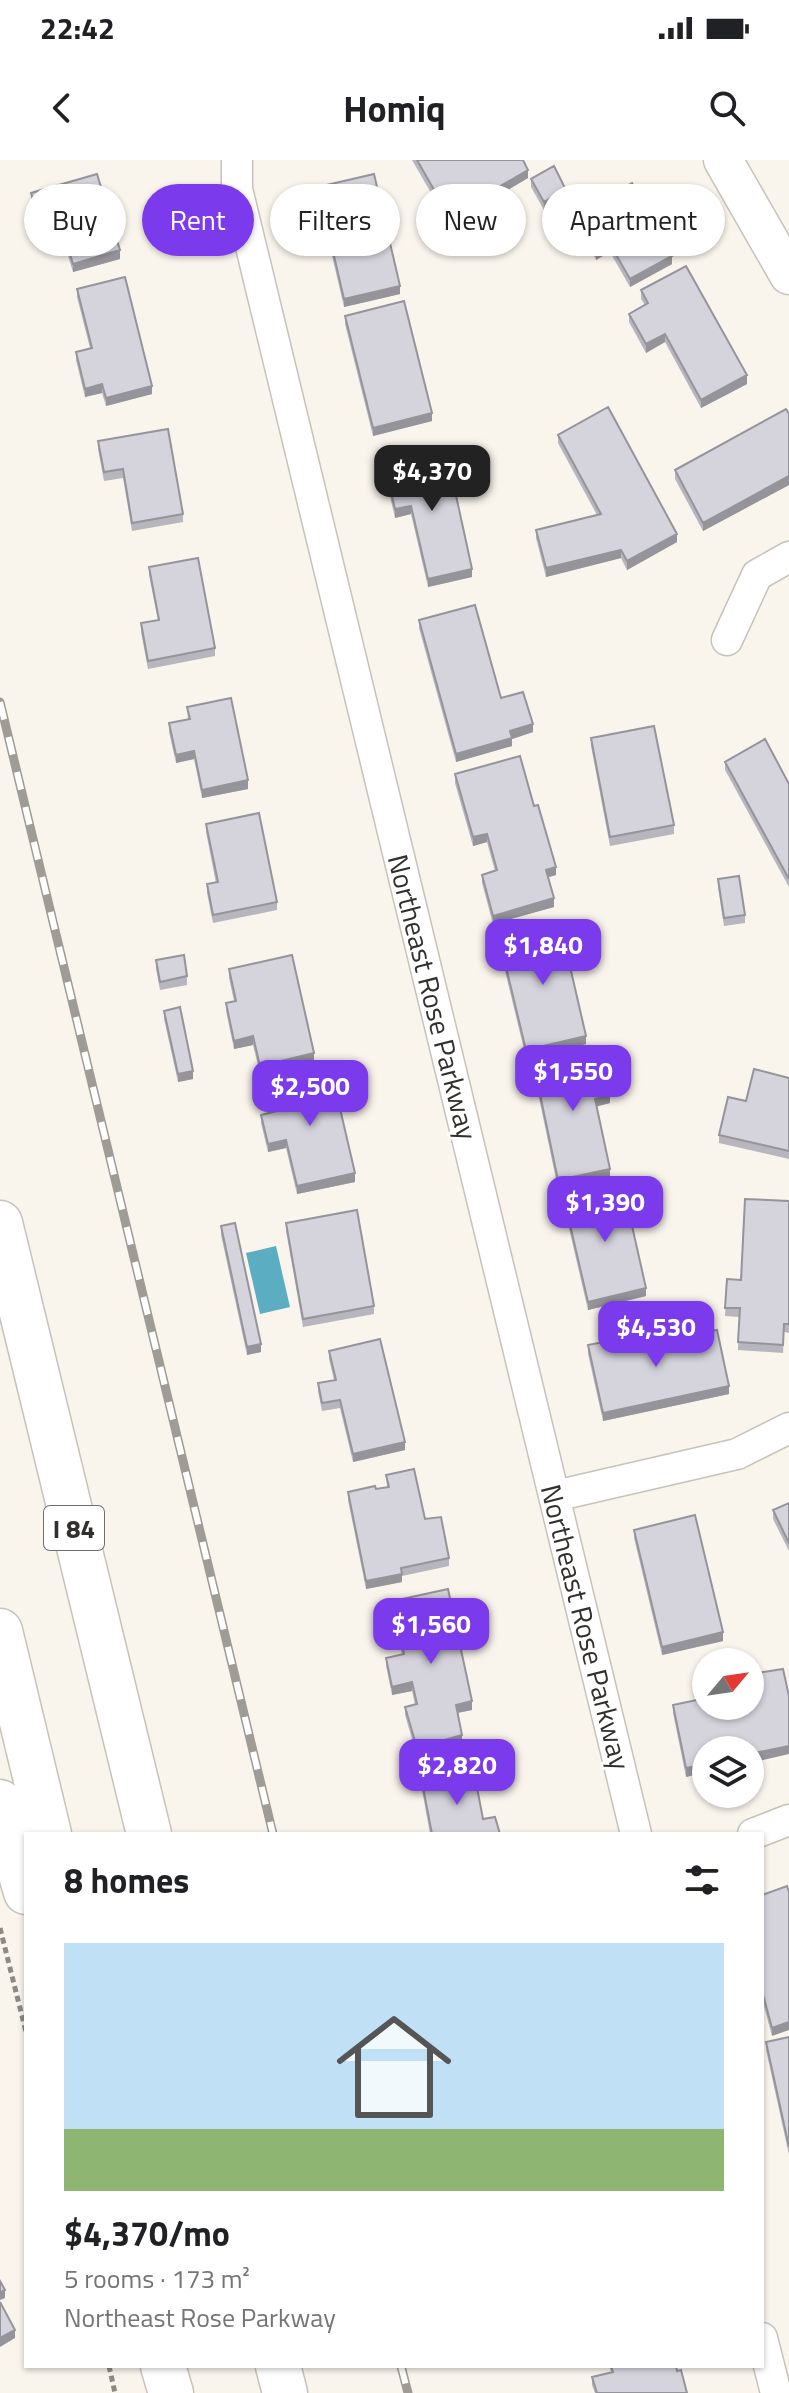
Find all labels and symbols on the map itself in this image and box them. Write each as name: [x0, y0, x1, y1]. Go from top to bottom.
pin: $4,370: [367, 445, 497, 513]
street label: Northeast Rose Parkway: [377, 850, 489, 1144]
pin: $1,840: [478, 919, 608, 987]
pin: $1,550: [508, 1045, 638, 1113]
pin: $2,500: [245, 1060, 375, 1128]
pin: $1,390: [540, 1176, 670, 1244]
pin: $4,530: [591, 1301, 721, 1369]
street label: Northeast Rose Parkway: [530, 1480, 642, 1774]
road number: I 84: [44, 1506, 104, 1550]
pin: $1,560: [366, 1598, 496, 1666]
north arrow: [692, 1648, 764, 1720]
pin: $2,820: [392, 1739, 522, 1807]

